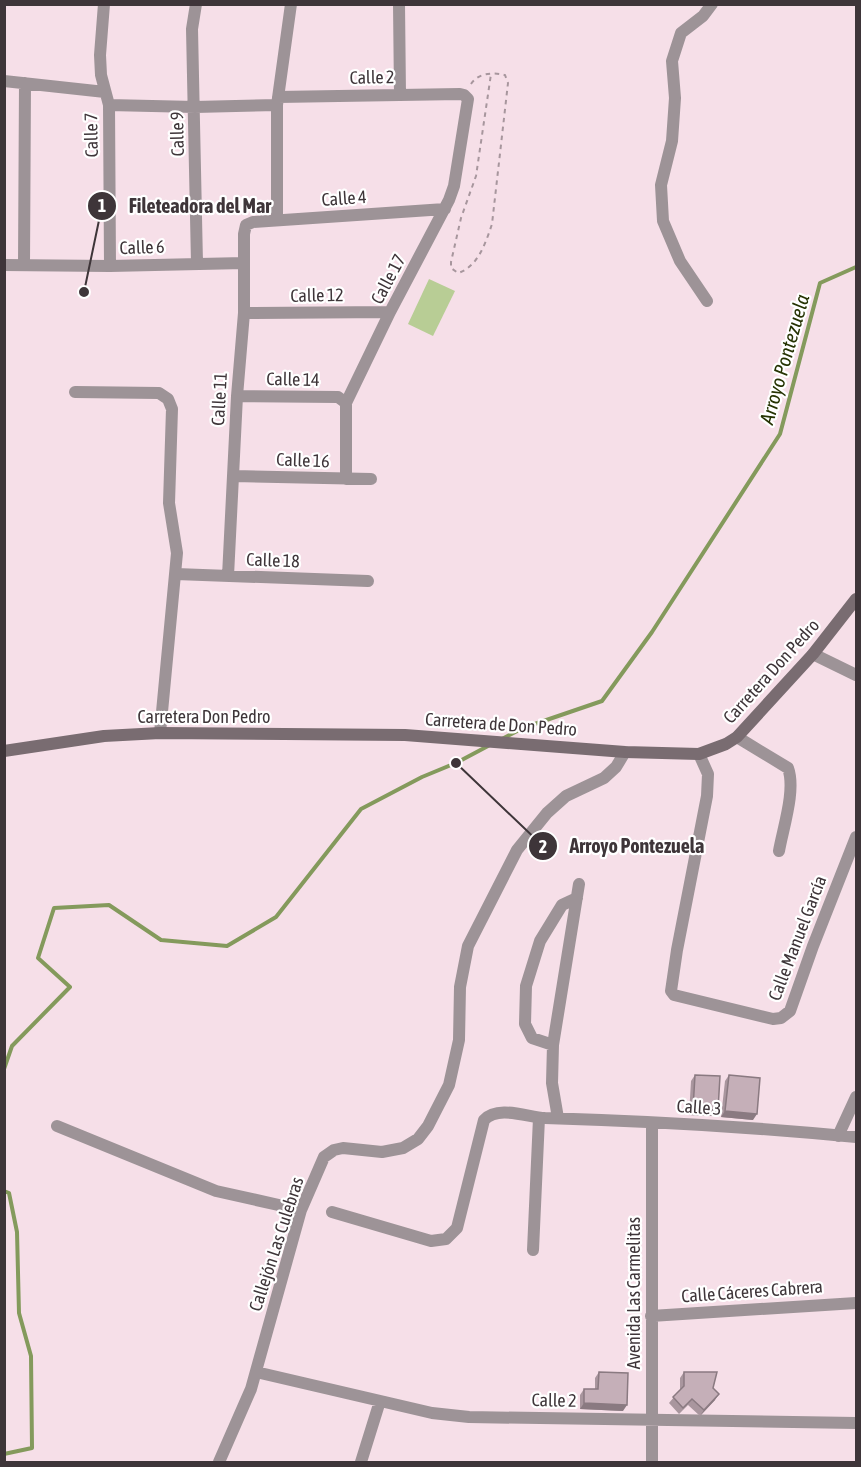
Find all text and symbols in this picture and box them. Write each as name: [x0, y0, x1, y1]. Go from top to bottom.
street label: Calle 2: [349, 66, 395, 88]
street label: Calle 9: [166, 111, 188, 157]
street label: Calle 7: [80, 112, 102, 158]
street label: Calle 4: [321, 186, 367, 210]
callout: Fileteadora del Mar: [87, 187, 283, 225]
text: Fileteadora del Mar: [129, 194, 272, 217]
text: 1: [98, 195, 106, 216]
street label: Calle 6: [119, 236, 165, 258]
street label: Calle 17: [366, 250, 410, 308]
street label: Calle 12: [290, 284, 344, 306]
water label: Arroyo Pontezuela: [754, 291, 814, 428]
street label: Calle 14: [266, 368, 320, 390]
street label: Calle 11: [207, 372, 231, 426]
street label: Calle 16: [276, 449, 330, 471]
street label: Calle 18: [246, 549, 300, 571]
street label: Carretera Don Pedro: [719, 615, 823, 727]
street label: Carretera Don Pedro: [138, 706, 270, 727]
street label: Carretera de Don Pedro: [424, 708, 578, 740]
callout: Arroyo Pontezuela: [528, 827, 717, 865]
text: Arroyo Pontezuela: [569, 834, 704, 857]
text: 2: [539, 836, 547, 857]
street label: Calle Manuel García: [764, 873, 830, 1003]
street label: Calle 3: [676, 1095, 722, 1119]
street label: Callejón Las Culebras: [244, 1174, 308, 1314]
street label: Avenida Las Carmelitas: [623, 1217, 644, 1369]
street label: Calle Cáceres Cabrera: [680, 1276, 824, 1306]
street label: Calle 2: [531, 1389, 577, 1411]

